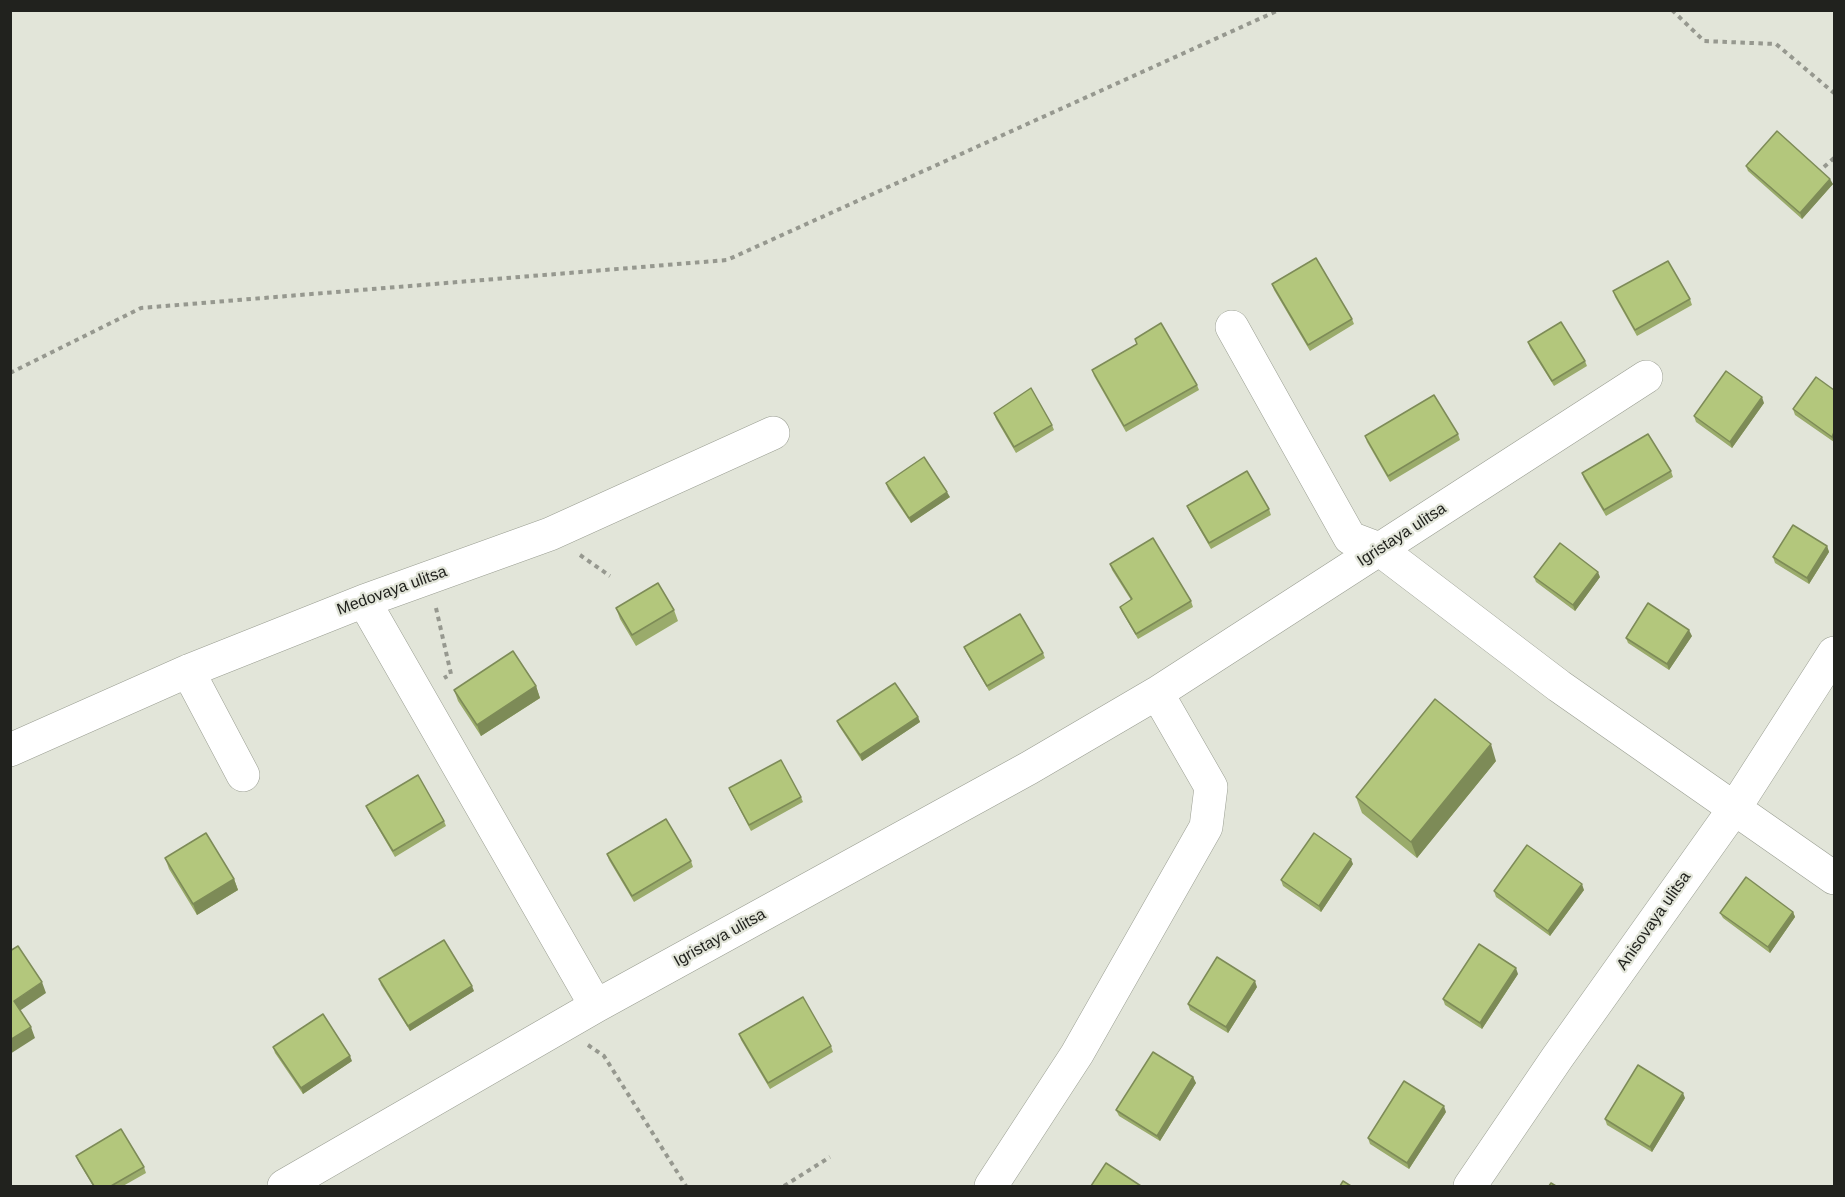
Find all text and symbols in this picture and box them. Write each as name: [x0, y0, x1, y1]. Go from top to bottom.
street label: Igristaya ulitsa: [1354, 499, 1450, 571]
street label: Medovaya ulitsa: [334, 562, 450, 620]
street label: Anisovaya ulitsa: [1613, 868, 1695, 974]
street label: Igristaya ulitsa: [671, 905, 769, 971]

